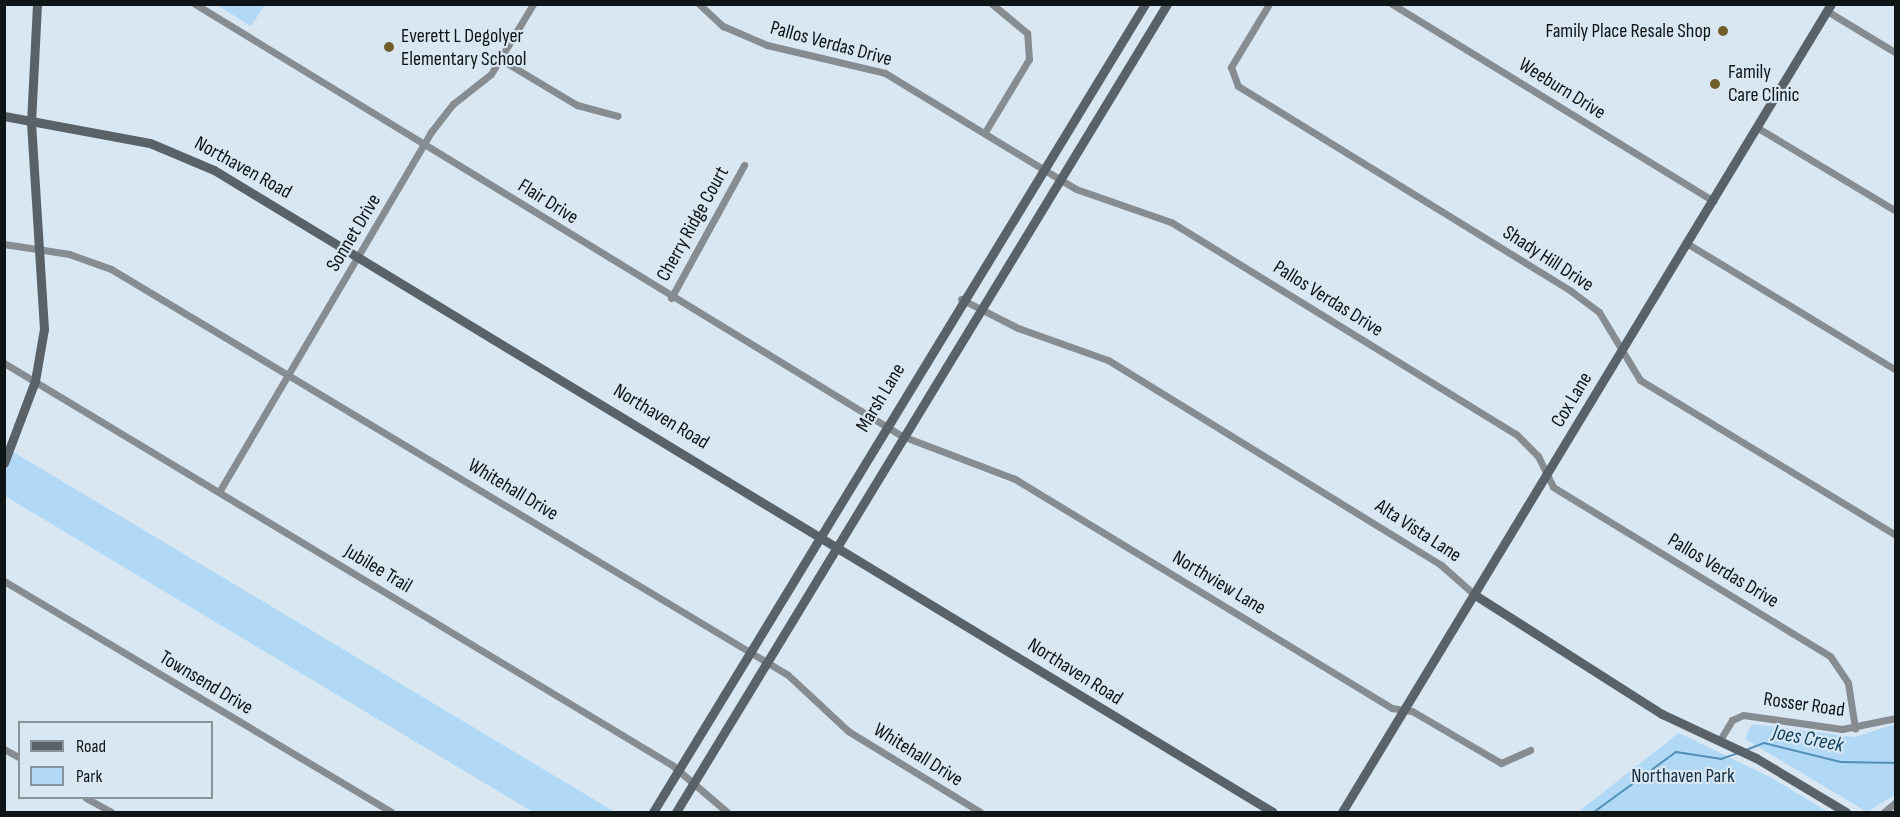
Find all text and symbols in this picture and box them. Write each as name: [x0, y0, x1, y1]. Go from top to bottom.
street label: Pallos Verdas Drive: [767, 16, 895, 72]
place label: Family Place Resale Shop: [1545, 19, 1711, 43]
place label: Everett L Degolyer Elementary School: [401, 24, 527, 71]
marker: Family Place Resale Shop: [1716, 24, 1730, 38]
marker: Everett L Degolyer Elementary School: [382, 40, 396, 54]
street label: Weeburn Drive: [1514, 53, 1610, 125]
place label: Family Care Clinic: [1728, 60, 1800, 107]
marker: Family Care Clinic: [1706, 75, 1724, 93]
street label: Northaven Road: [190, 131, 296, 205]
street label: Cherry Ridge Court: [652, 162, 734, 286]
street label: Flair Drive: [513, 174, 583, 230]
street label: Sonnet Drive: [322, 190, 386, 276]
street label: Shady Hill Drive: [1498, 221, 1598, 297]
street label: Pallos Verdas Drive: [1269, 256, 1387, 342]
street label: Marsh Lane: [851, 359, 911, 437]
street label: Cox Lane: [1546, 368, 1598, 432]
street label: Northaven Road: [609, 379, 713, 455]
street label: Whitehall Drive: [463, 454, 563, 526]
street label: Alta Vista Lane: [1370, 494, 1466, 568]
street label: Pallos Verdas Drive: [1663, 528, 1783, 614]
street label: Jubilee Trail: [340, 539, 416, 599]
street label: Northview Lane: [1168, 546, 1270, 620]
street label: Northaven Road: [1023, 633, 1127, 711]
street label: Townsend Drive: [155, 646, 257, 720]
street label: Rosser Road: [1762, 687, 1846, 723]
street label: Whitehall Drive: [869, 718, 967, 792]
water label: Joes Creek: [1771, 720, 1845, 758]
legend: [18, 721, 213, 799]
text: Road: [76, 736, 106, 757]
park label: Northaven Park: [1631, 764, 1735, 788]
text: Park: [76, 766, 102, 787]

